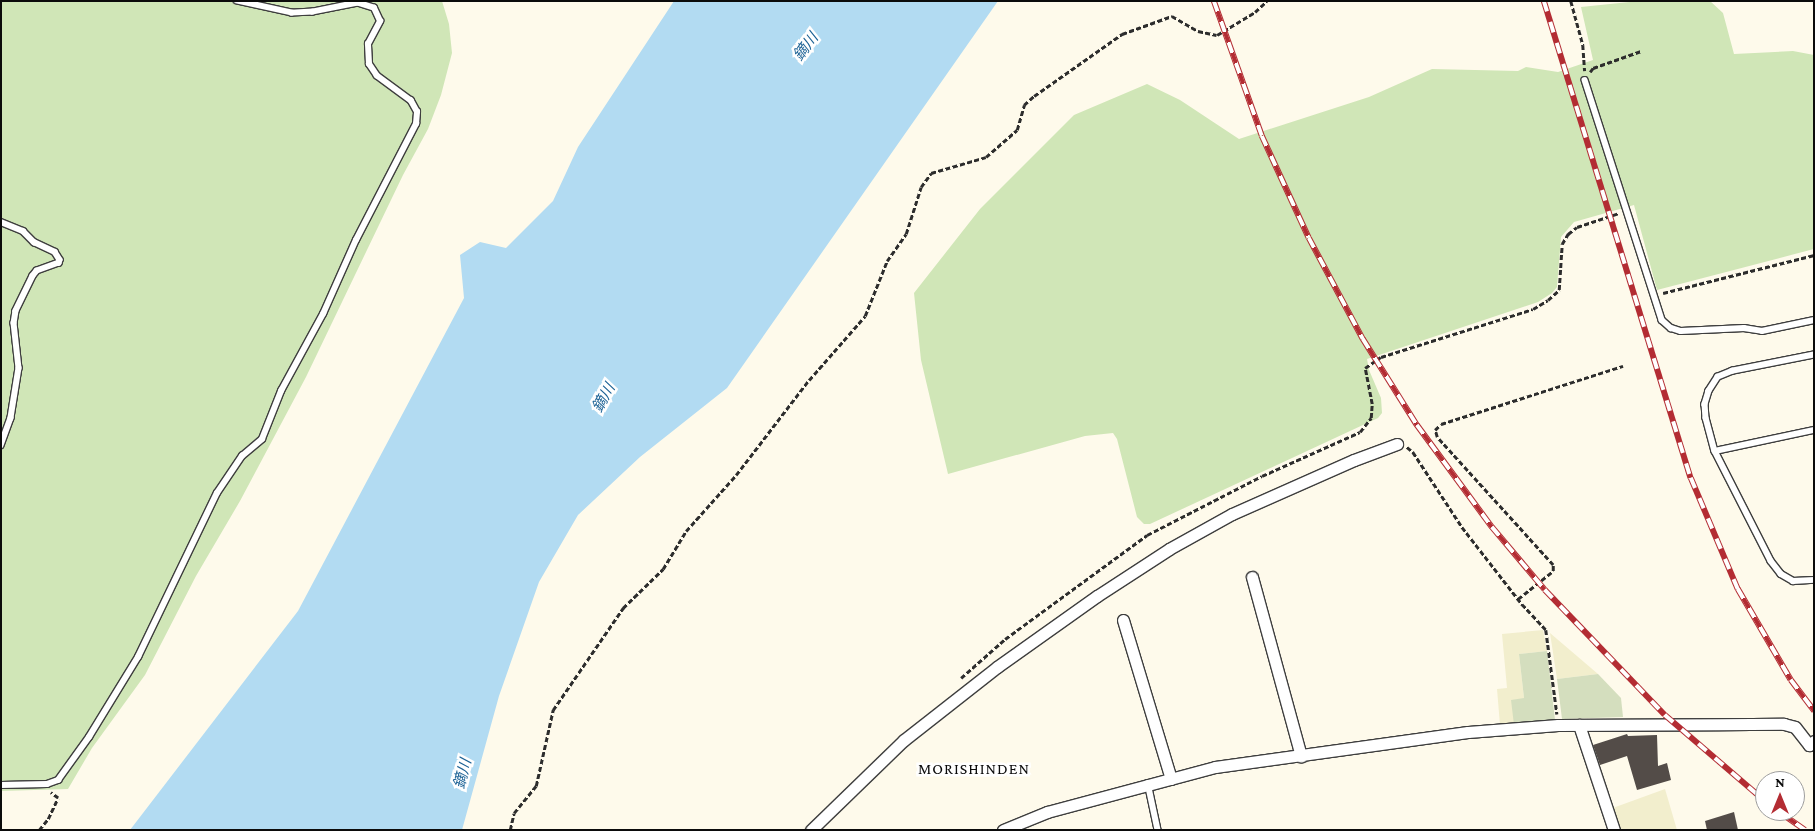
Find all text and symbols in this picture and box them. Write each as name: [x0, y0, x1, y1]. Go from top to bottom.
water label: 鏑川: [790, 30, 822, 64]
water label: 鏑川: [589, 381, 619, 415]
water label: 鏑川: [451, 757, 475, 791]
district label: MORISHINDEN: [917, 759, 1031, 779]
north arrow: [1755, 771, 1805, 821]
text: N: [1775, 774, 1785, 790]

